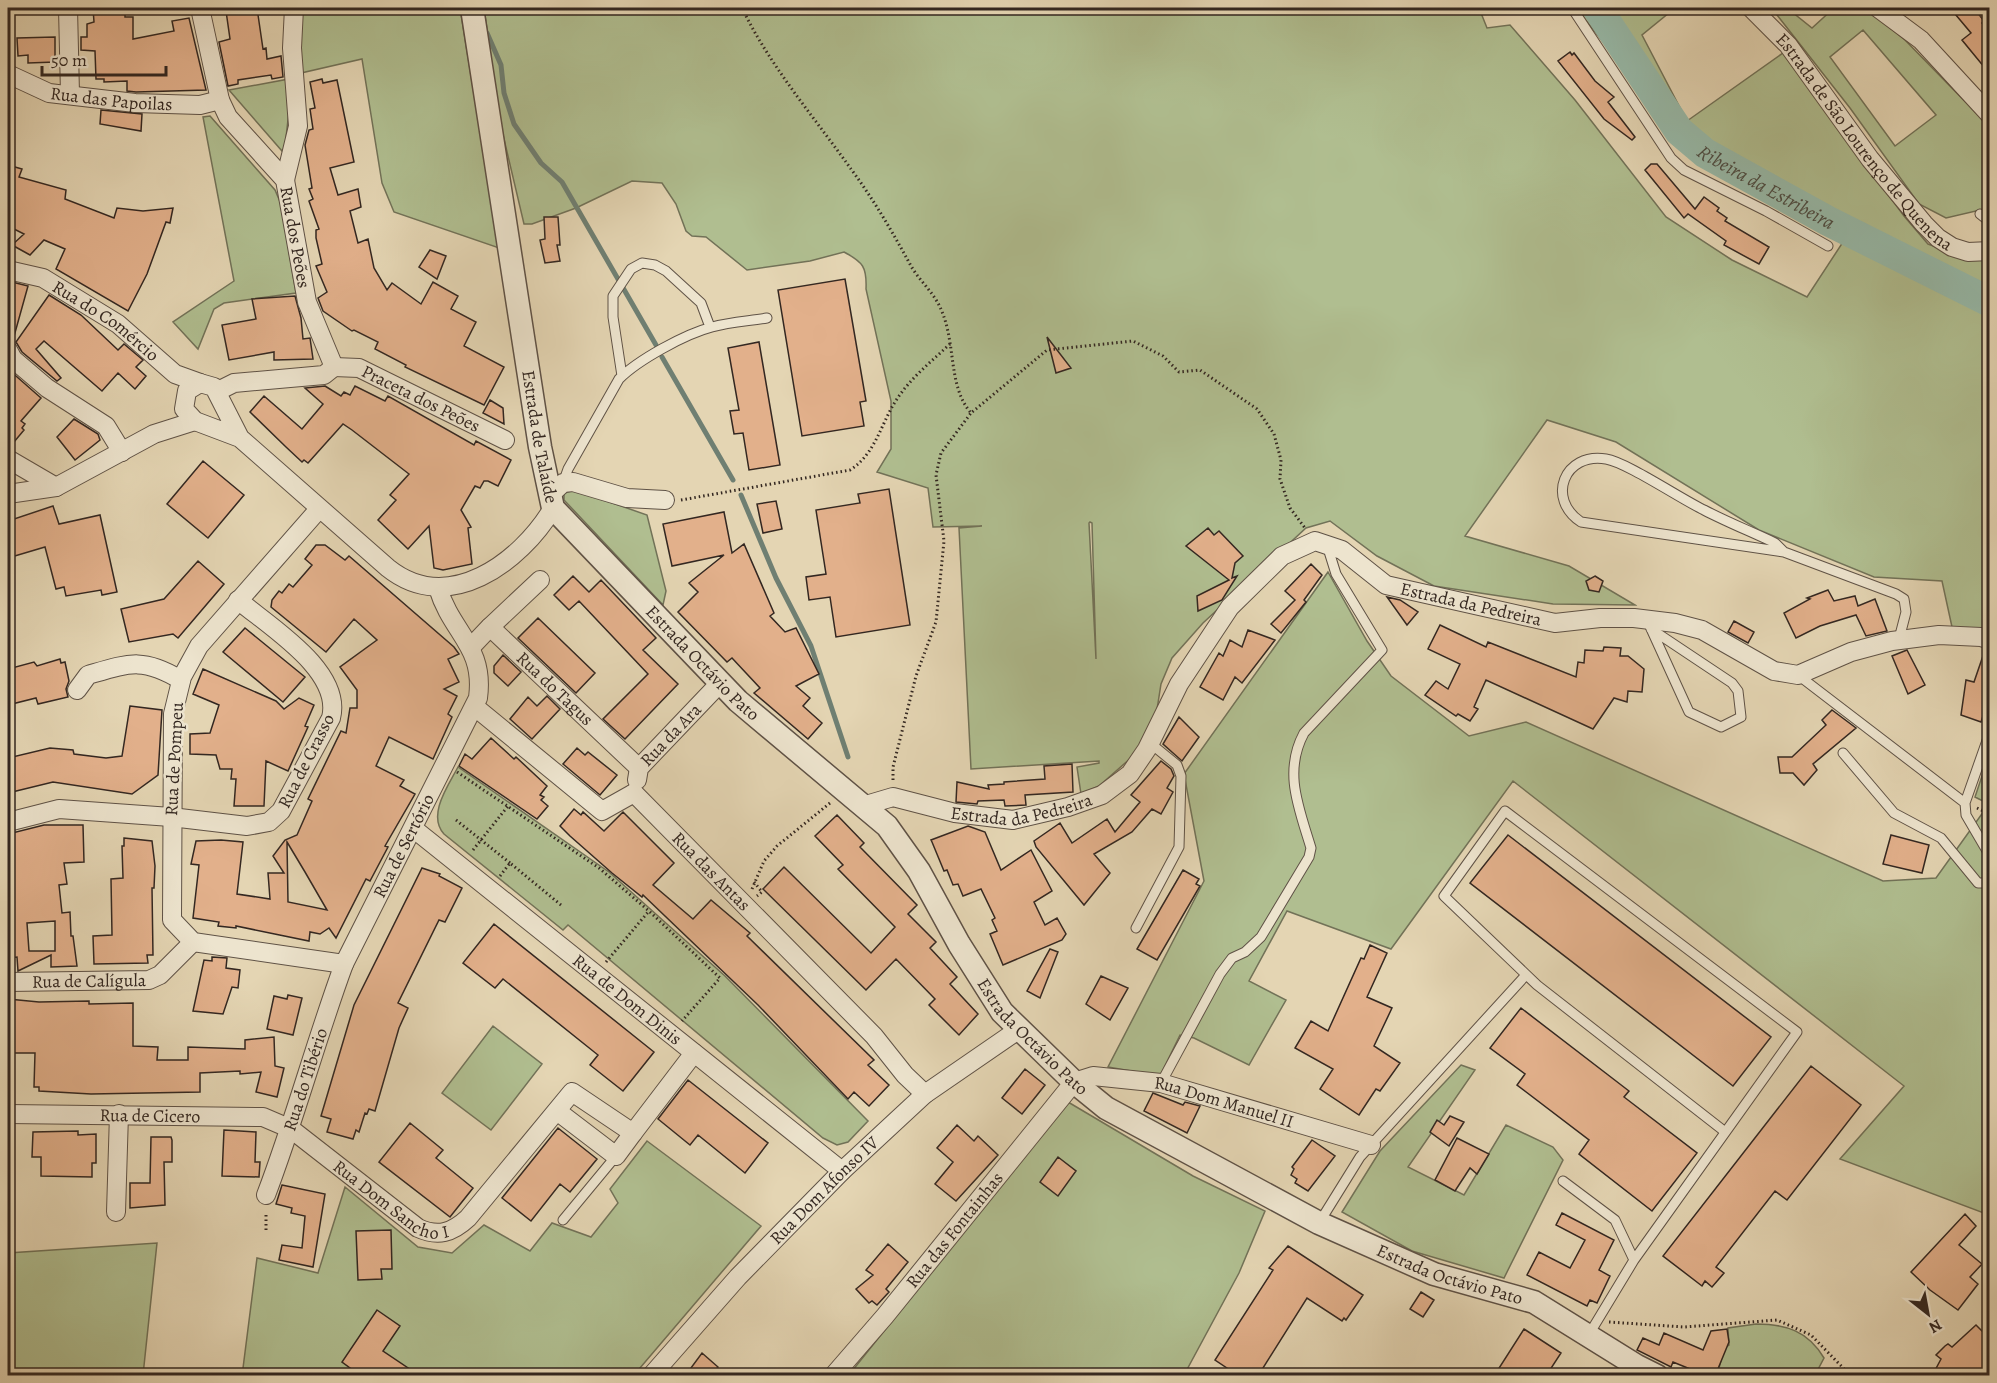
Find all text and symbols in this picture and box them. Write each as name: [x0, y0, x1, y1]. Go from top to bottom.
street label: Estrada de São Lourenço de Quenena: [1771, 28, 1958, 257]
scale bar: [42, 39, 166, 77]
text: 50 m: [51, 48, 87, 72]
street label: Rua das Papoilas: [49, 81, 173, 116]
water label: Ribeira da Estribeira: [1691, 139, 1840, 236]
street label: Rua dos Peões: [274, 184, 316, 290]
street label: Rua do Comércio: [48, 275, 164, 367]
street label: Praceta dos Peões: [358, 359, 484, 438]
street label: Estrada de Talaíde: [516, 368, 564, 505]
street label: Estrada da Pedreira: [1398, 577, 1544, 632]
street label: Estrada Octávio Pato: [640, 600, 765, 726]
street label: Rua do Tagus: [511, 646, 599, 731]
street label: Rua da Ara: [635, 697, 707, 772]
street label: Rua de Pompeu: [159, 701, 189, 816]
street label: Rua de Crasso: [272, 710, 340, 812]
street label: Estrada da Pedreira: [949, 787, 1096, 832]
street label: Rua de Sertório: [367, 790, 440, 902]
street label: Rua das Antas: [667, 826, 756, 916]
street label: Rua de Dom Dinis: [568, 948, 687, 1051]
street label: Rua de Calígula: [32, 968, 147, 994]
street label: Estrada Octávio Pato: [972, 974, 1093, 1101]
street label: Rua do Tibério: [277, 1025, 333, 1134]
street label: Rua Dom Manuel II: [1153, 1070, 1297, 1134]
street label: Rua de Cicero: [100, 1103, 200, 1128]
street label: Rua Dom Afonso IV: [764, 1131, 884, 1250]
street label: Rua Dom Sancho I: [328, 1154, 452, 1245]
street label: Rua das Fontainhas: [900, 1167, 1009, 1293]
street label: Estrada Octávio Pato: [1373, 1238, 1526, 1310]
north arrow: [1898, 1284, 1958, 1344]
text: N: [1924, 1314, 1946, 1339]

